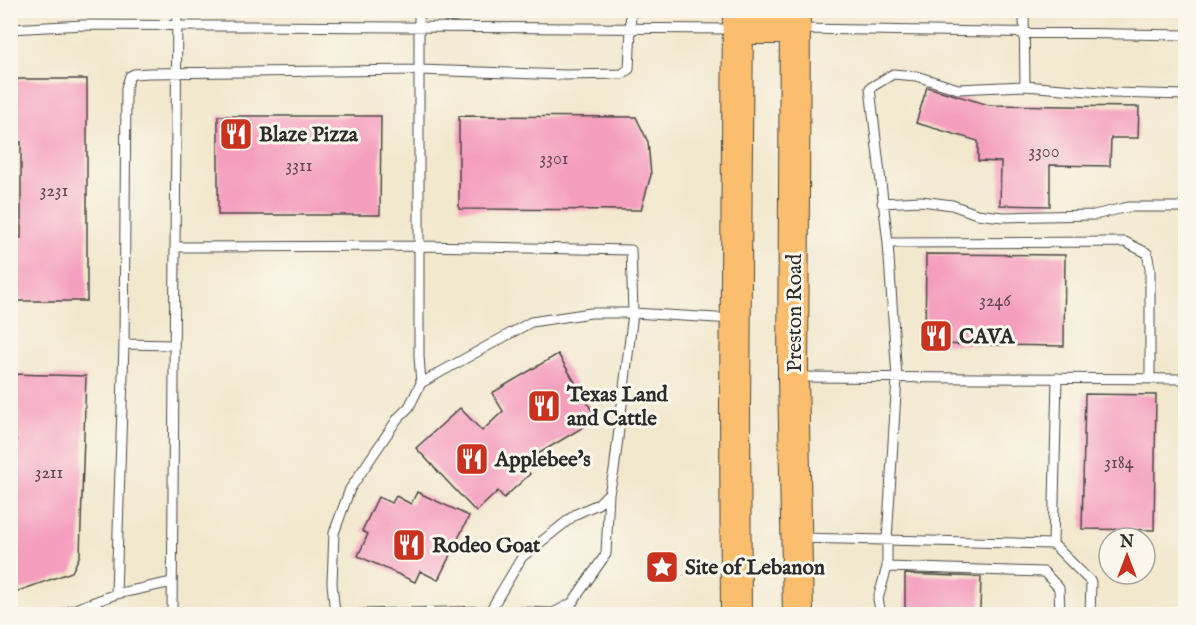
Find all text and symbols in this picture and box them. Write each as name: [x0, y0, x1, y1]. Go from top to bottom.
restaurant icon: Blaze Pizza: [218, 116, 254, 152]
place label: Blaze Pizza: [259, 122, 359, 149]
house number: 3300: [1028, 141, 1060, 164]
house number: 3301: [540, 148, 568, 171]
house number: 3311: [286, 155, 312, 178]
house number: 3231: [40, 180, 68, 203]
street label: Preston Road: [782, 253, 809, 372]
house number: 3246: [979, 290, 1011, 313]
restaurant icon: CAVA: [918, 318, 954, 354]
place label: CAVA: [959, 324, 1016, 351]
place label: Texas Land and Cattle: [566, 382, 669, 433]
restaurant icon: Texas Land and Cattle: [526, 388, 562, 424]
restaurant icon: Applebee's: [454, 441, 490, 477]
place label: Applebee's: [494, 447, 591, 474]
house number: 3184: [1104, 452, 1134, 475]
house number: 3211: [35, 462, 63, 485]
north arrow: [1097, 526, 1157, 586]
restaurant icon: Rodeo Goat: [391, 527, 427, 563]
place label: Rodeo Goat: [432, 533, 541, 560]
text: N: [1119, 533, 1134, 553]
place icon: Site of Lebanon: [644, 549, 680, 585]
place label: Site of Lebanon: [685, 555, 825, 582]

